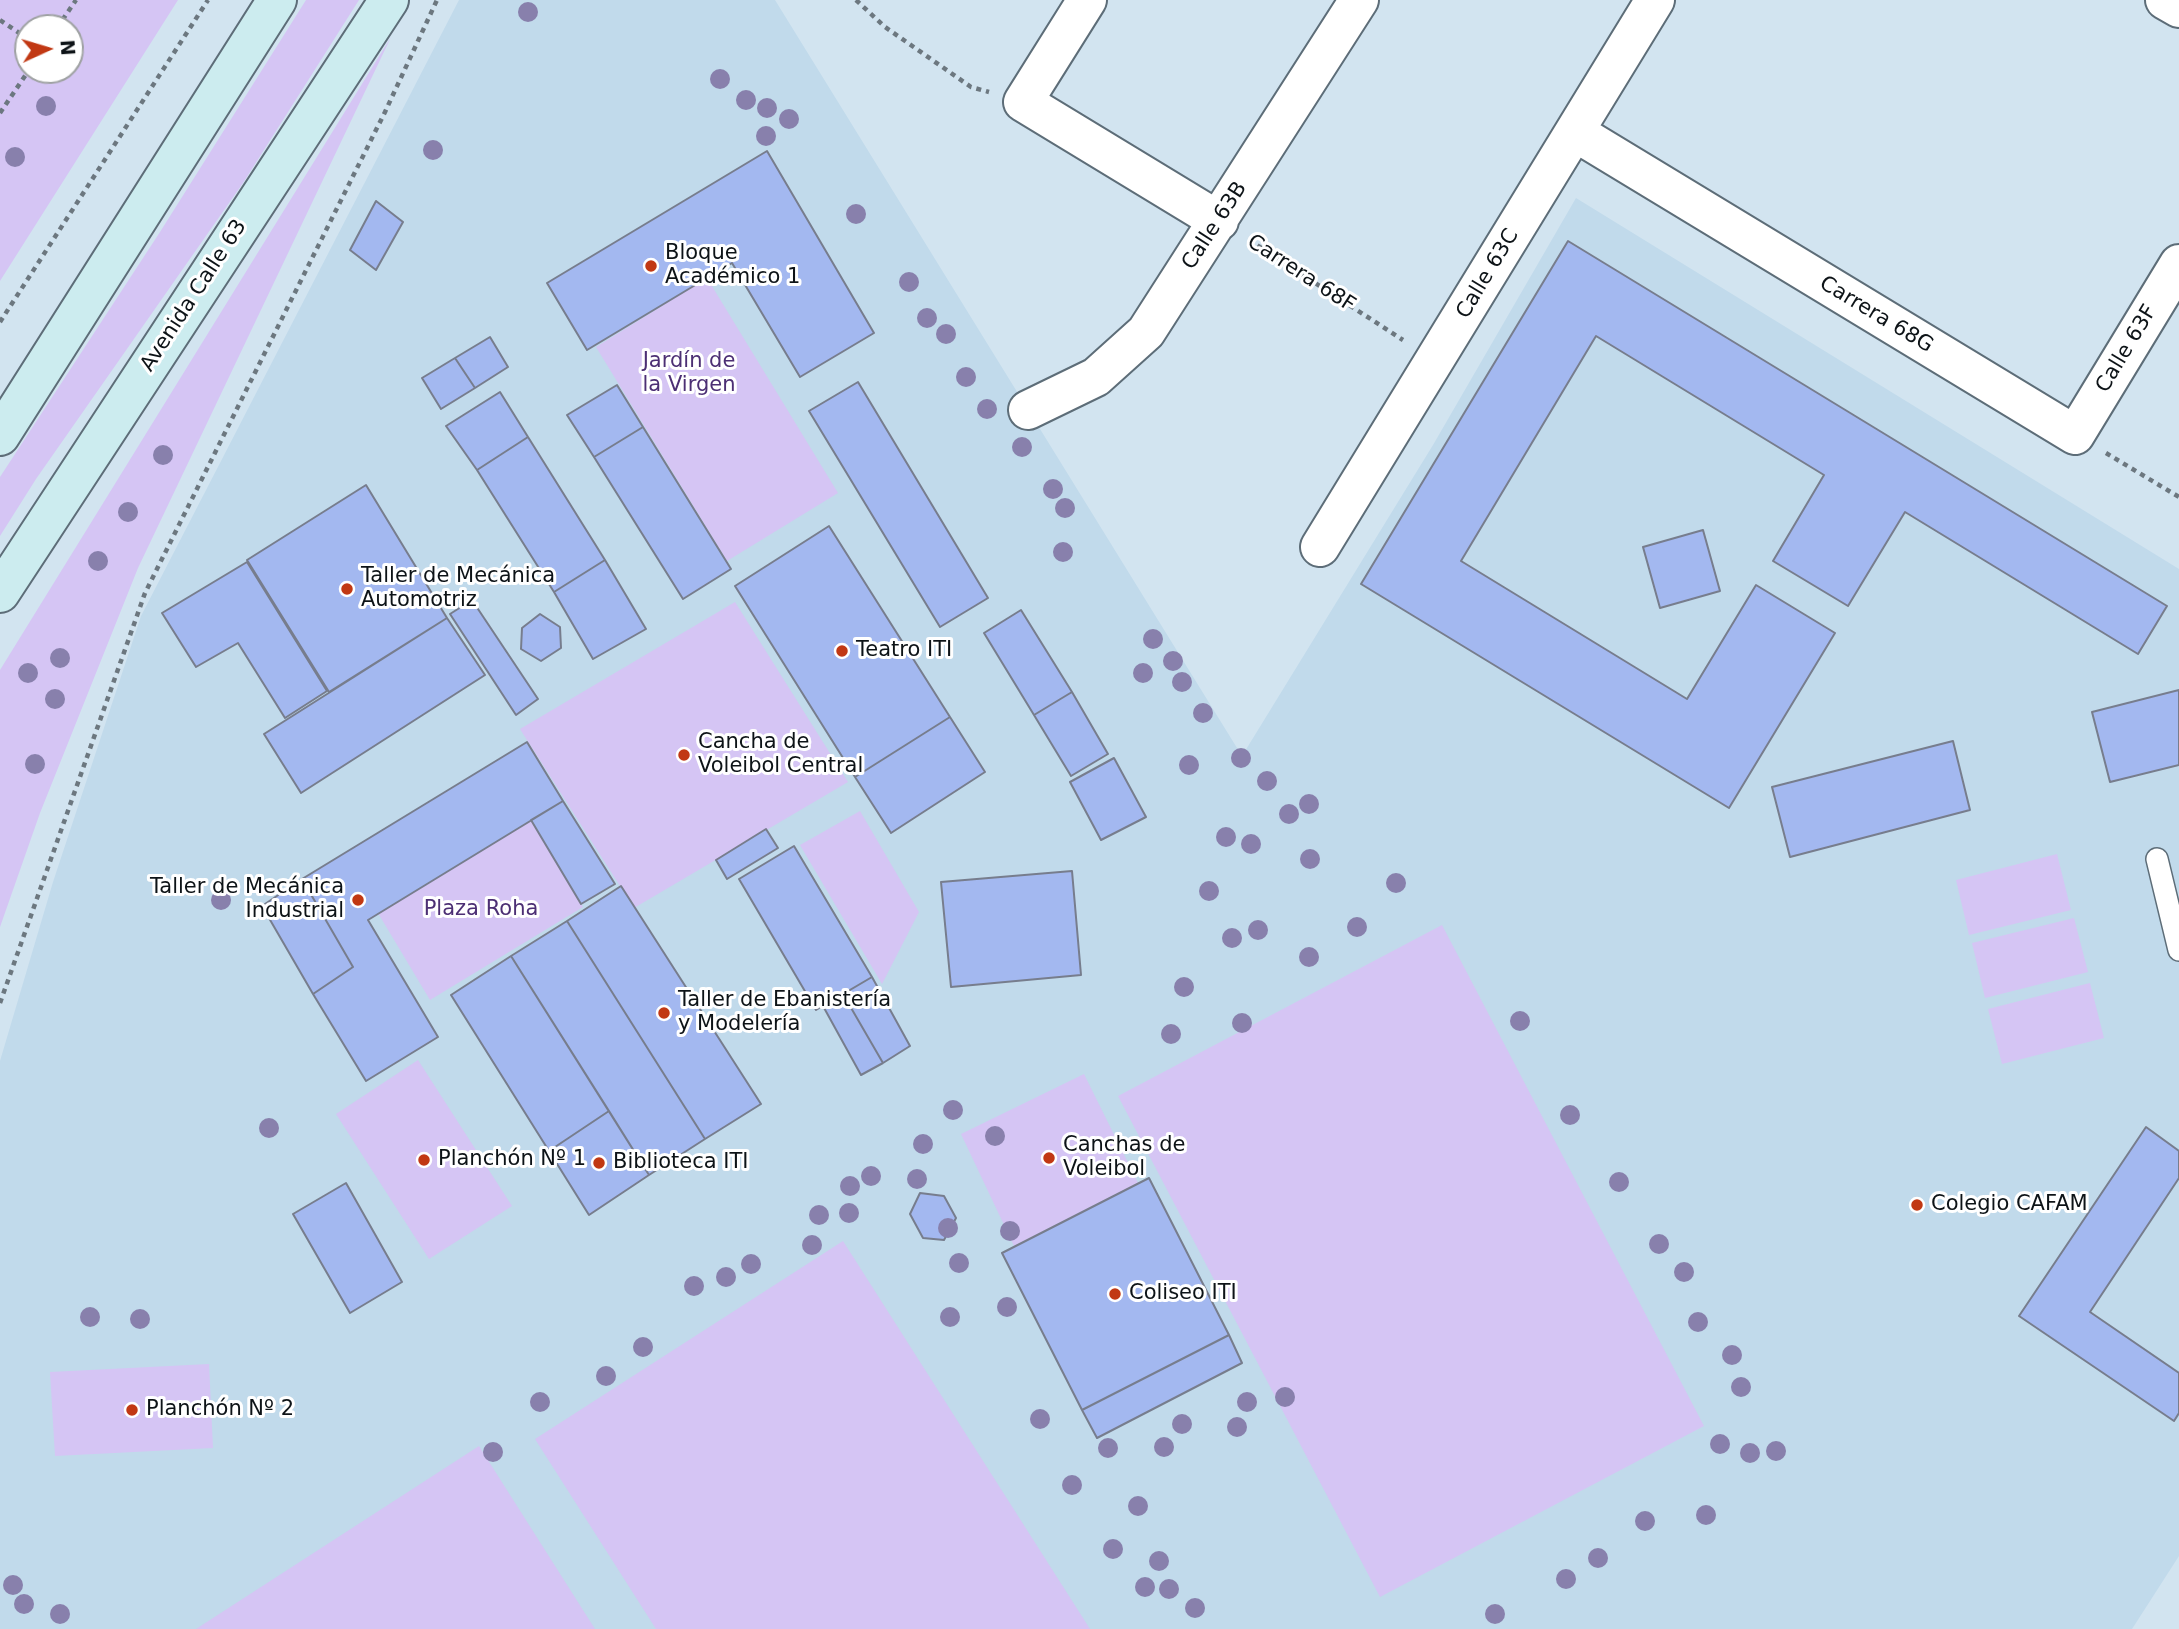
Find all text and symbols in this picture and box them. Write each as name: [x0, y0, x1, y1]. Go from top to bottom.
north arrow: [14, 14, 84, 84]
text: N: [56, 39, 79, 56]
street label: Calle 63B: [1177, 177, 1253, 275]
street label: Avenida Calle 63: [135, 215, 253, 377]
street label: Calle 63C: [1451, 225, 1525, 323]
street label: Carrera 68F: [1242, 230, 1360, 318]
place label: Bloque Académico 1: [665, 241, 800, 291]
marker: Bloque Académico 1: [643, 258, 659, 274]
street label: Carrera 68G: [1815, 271, 1937, 359]
street label: Calle 63F: [2091, 301, 2163, 397]
park label: Jardín de la Virgen: [643, 349, 735, 399]
place label: Taller de Mecánica Automotriz: [361, 564, 555, 614]
marker: Taller de Mecánica Automotriz: [339, 581, 355, 597]
place label: Teatro ITI: [856, 638, 952, 664]
marker: Teatro ITI: [834, 643, 850, 659]
place label: Cancha de Voleibol Central: [698, 730, 863, 780]
marker: Cancha de Voleibol Central: [676, 747, 692, 763]
place label: Taller de Mecánica Industrial: [150, 875, 344, 925]
marker: Taller de Mecánica Industrial: [350, 892, 366, 908]
park label: Plaza Roha: [424, 897, 538, 923]
place label: Taller de Ebanistería y Modelería: [678, 988, 891, 1038]
marker: Taller de Ebanistería y Modelería: [656, 1005, 672, 1021]
place label: Canchas de Voleibol: [1063, 1133, 1185, 1183]
place label: Planchón Nº 1: [438, 1147, 586, 1173]
place label: Biblioteca ITI: [613, 1150, 749, 1176]
marker: Canchas de Voleibol: [1041, 1150, 1057, 1166]
marker: Planchón Nº 1: [416, 1152, 432, 1168]
marker: Biblioteca ITI: [591, 1155, 607, 1171]
place label: Colegio CAFAM: [1931, 1192, 2088, 1218]
marker: Colegio CAFAM: [1909, 1197, 1925, 1213]
place label: Coliseo ITI: [1129, 1281, 1237, 1307]
marker: Coliseo ITI: [1107, 1286, 1123, 1302]
place label: Planchón Nº 2: [146, 1397, 294, 1423]
marker: Planchón Nº 2: [124, 1402, 140, 1418]

